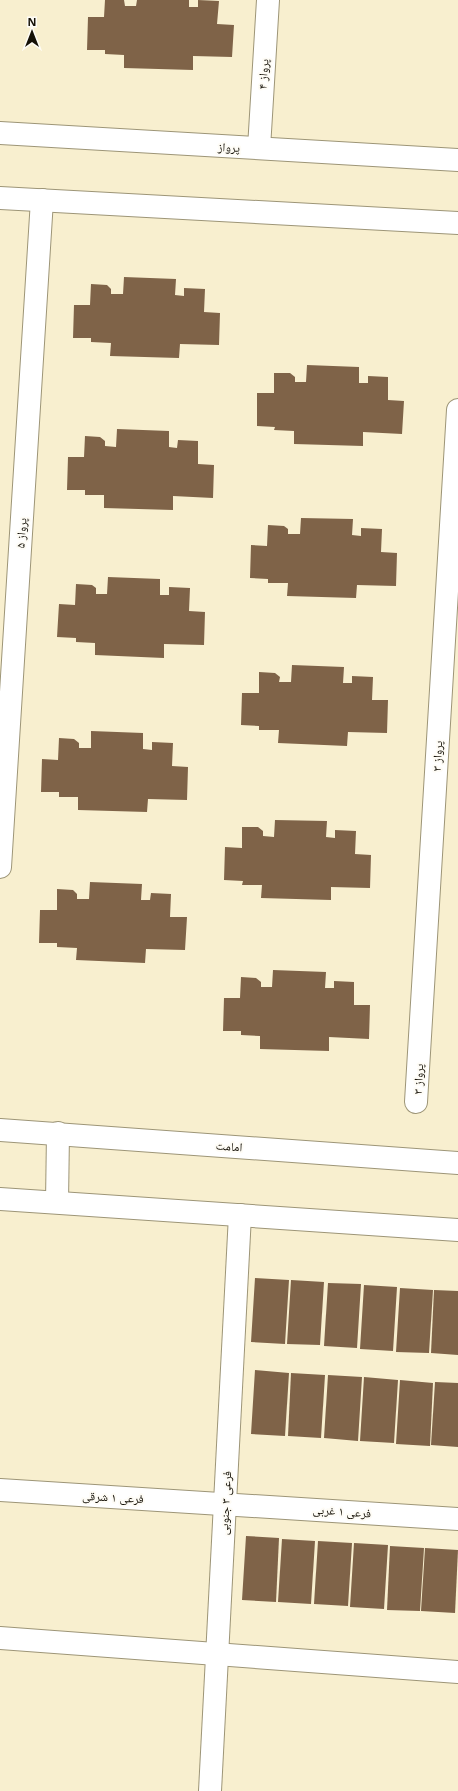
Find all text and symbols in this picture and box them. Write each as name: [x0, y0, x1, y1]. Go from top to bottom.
north arrow: [12, 12, 52, 52]
text: N: [28, 14, 36, 29]
street label: پرواز ۴: [253, 58, 273, 90]
street label: پرواز: [217, 138, 241, 156]
street label: پرواز ۵: [11, 517, 31, 549]
street label: پرواز ۳: [428, 740, 446, 772]
street label: پرواز ۳: [409, 1063, 427, 1095]
street label: امامت: [215, 1137, 243, 1155]
street label: فرعی ۳ جنوبی: [215, 1471, 235, 1535]
street label: فرعی ۱ شرقی: [82, 1487, 144, 1507]
street label: فرعی ۱ غربی: [312, 1500, 372, 1522]

